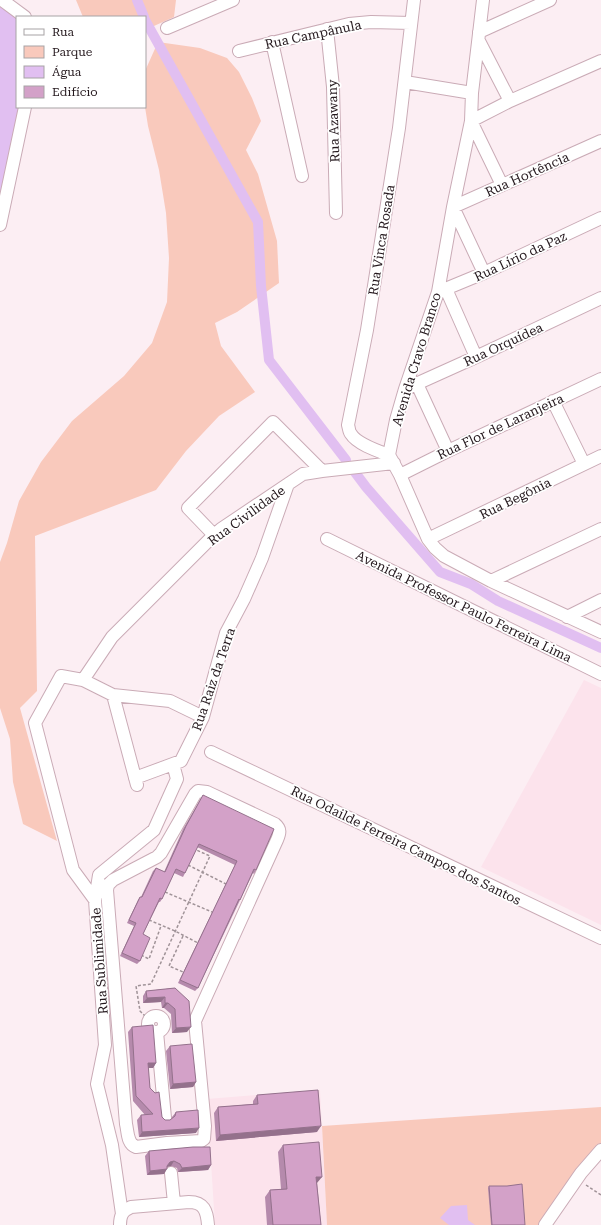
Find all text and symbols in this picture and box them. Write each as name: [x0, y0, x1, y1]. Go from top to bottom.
legend: [16, 16, 146, 108]
street label: Rua Campânula: [263, 17, 363, 52]
text: Rua: [52, 25, 75, 39]
text: Parque: [52, 45, 93, 59]
text: Água: [52, 65, 82, 79]
street label: Rua Azawany: [325, 79, 342, 163]
text: Edifício: [52, 85, 98, 99]
street label: Rua Hortência: [483, 149, 571, 200]
street label: Rua Vinca Rosada: [365, 184, 398, 296]
street label: Rua Lírio da Paz: [472, 229, 569, 284]
street label: Avenida Cravo Branco: [389, 291, 444, 428]
street label: Rua Orquídea: [461, 320, 545, 369]
street label: Rua Flor de Laranjeira: [435, 391, 566, 462]
street label: Rua Begônia: [477, 475, 553, 522]
street label: Rua Civilidade: [205, 482, 288, 548]
street label: Avenida Professor Paulo Ferreira Lima: [354, 548, 574, 665]
street label: Rua Raiz da Terra: [189, 626, 238, 733]
street label: Rua Odailde Ferreira Campos dos Santos: [288, 783, 523, 908]
street label: Rua Sublimidade: [88, 907, 111, 1015]

